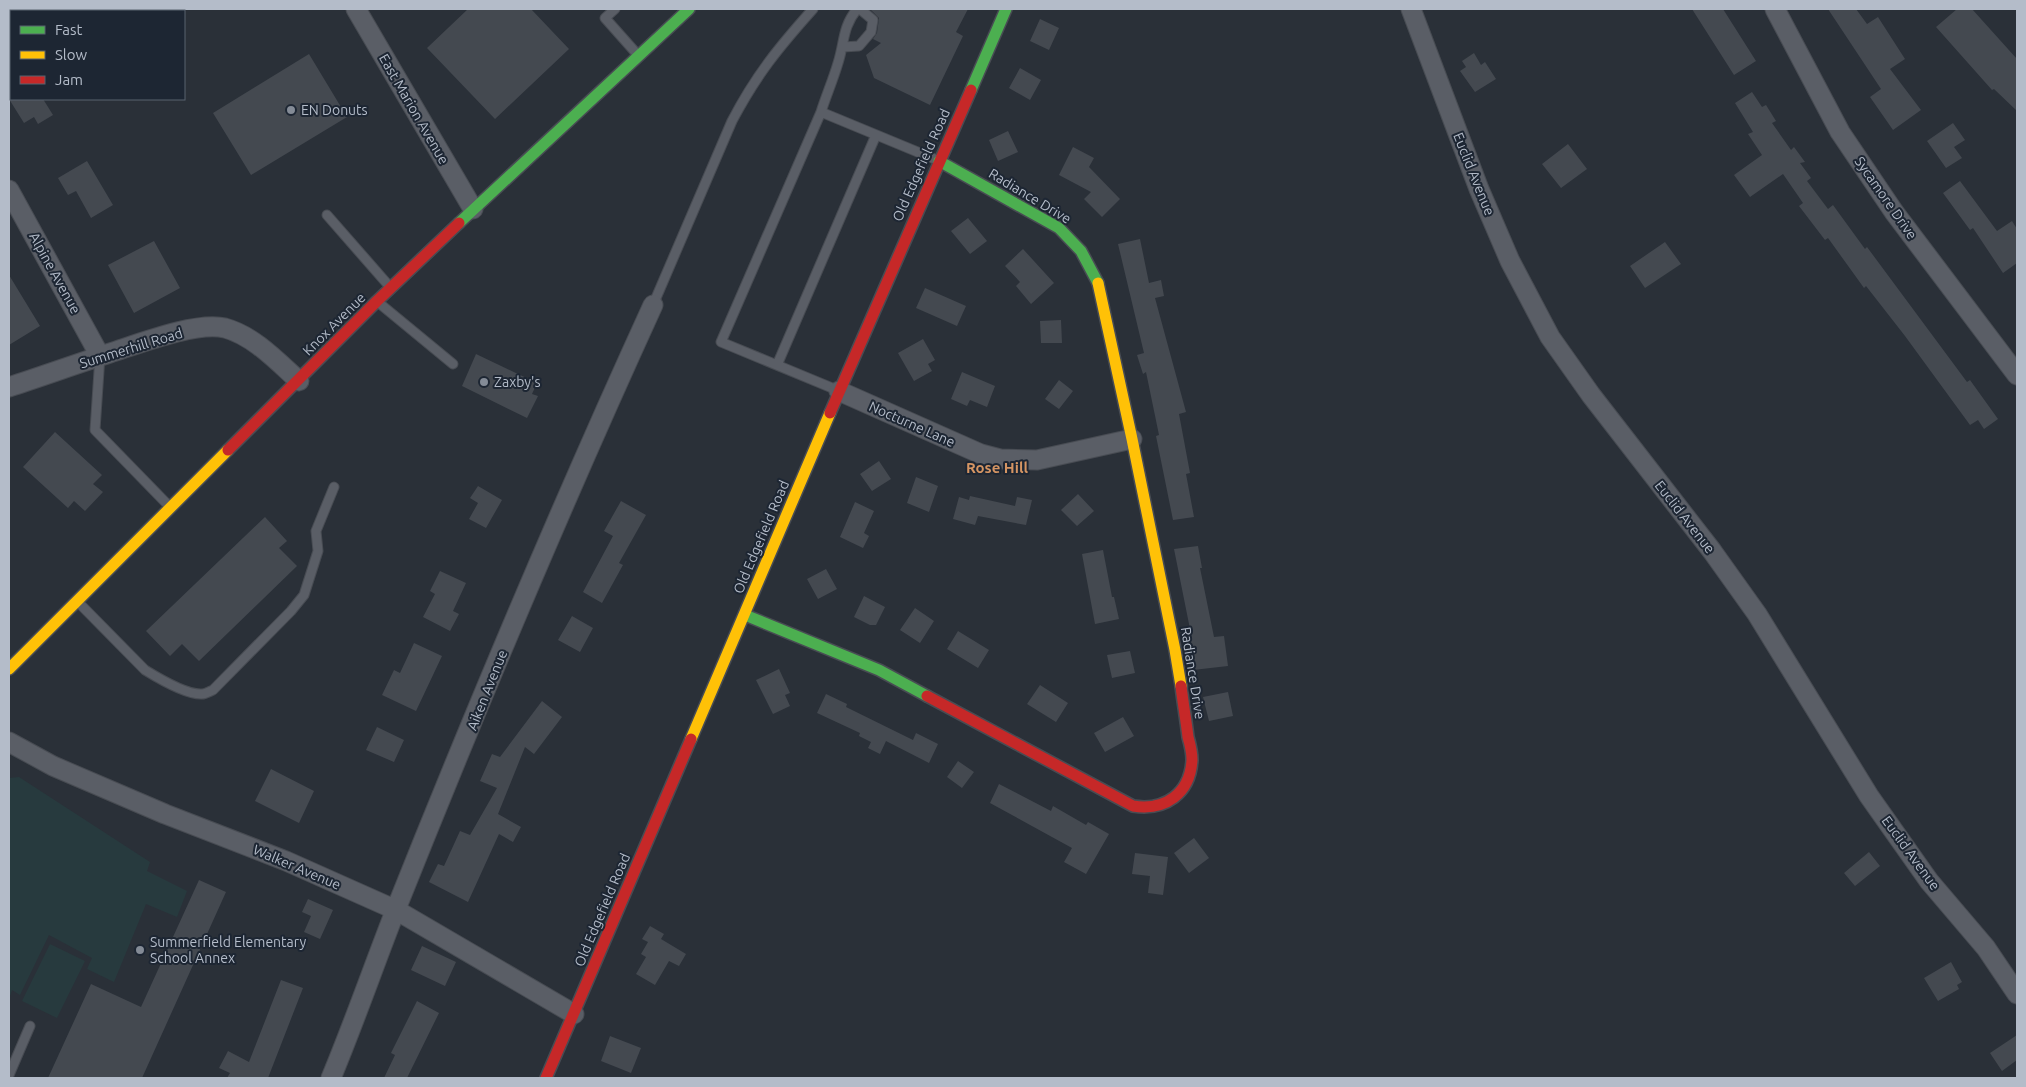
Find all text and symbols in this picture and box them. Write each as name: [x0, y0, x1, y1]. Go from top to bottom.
legend: [10, 10, 185, 100]
text: Fast: [55, 21, 83, 38]
text: Slow: [55, 46, 88, 63]
street label: East Marion Avenue: [376, 51, 452, 167]
text: Jam: [55, 71, 83, 88]
place label: EN Donuts: [301, 102, 368, 118]
marker: EN Donuts: [285, 104, 297, 116]
street label: Old Edgefield Road: [889, 106, 953, 224]
street label: Euclid Avenue: [1450, 130, 1498, 218]
street label: Sycamore Drive: [1852, 154, 1920, 242]
street label: Radiance Drive: [986, 165, 1074, 227]
street label: Alpine Avenue: [26, 230, 84, 316]
street label: Knox Avenue: [299, 289, 369, 359]
street label: Summerhill Road: [78, 325, 184, 371]
place label: Zaxby's: [494, 374, 541, 390]
marker: Zaxby's: [478, 376, 490, 388]
street label: Nocturne Lane: [867, 398, 957, 450]
district label: Rose Hill: [966, 459, 1028, 476]
street label: Euclid Avenue: [1652, 477, 1718, 557]
street label: Old Edgefield Road: [730, 478, 792, 596]
street label: Radiance Drive: [1178, 626, 1208, 720]
street label: Aiken Avenue: [464, 647, 510, 733]
street label: Euclid Avenue: [1879, 813, 1943, 893]
street label: Walker Avenue: [251, 841, 343, 893]
street label: Old Edgefield Road: [571, 851, 633, 969]
place label: Summerfield Elementary School Annex: [150, 934, 306, 966]
marker: Summerfield Elementary School Annex: [134, 944, 146, 956]

